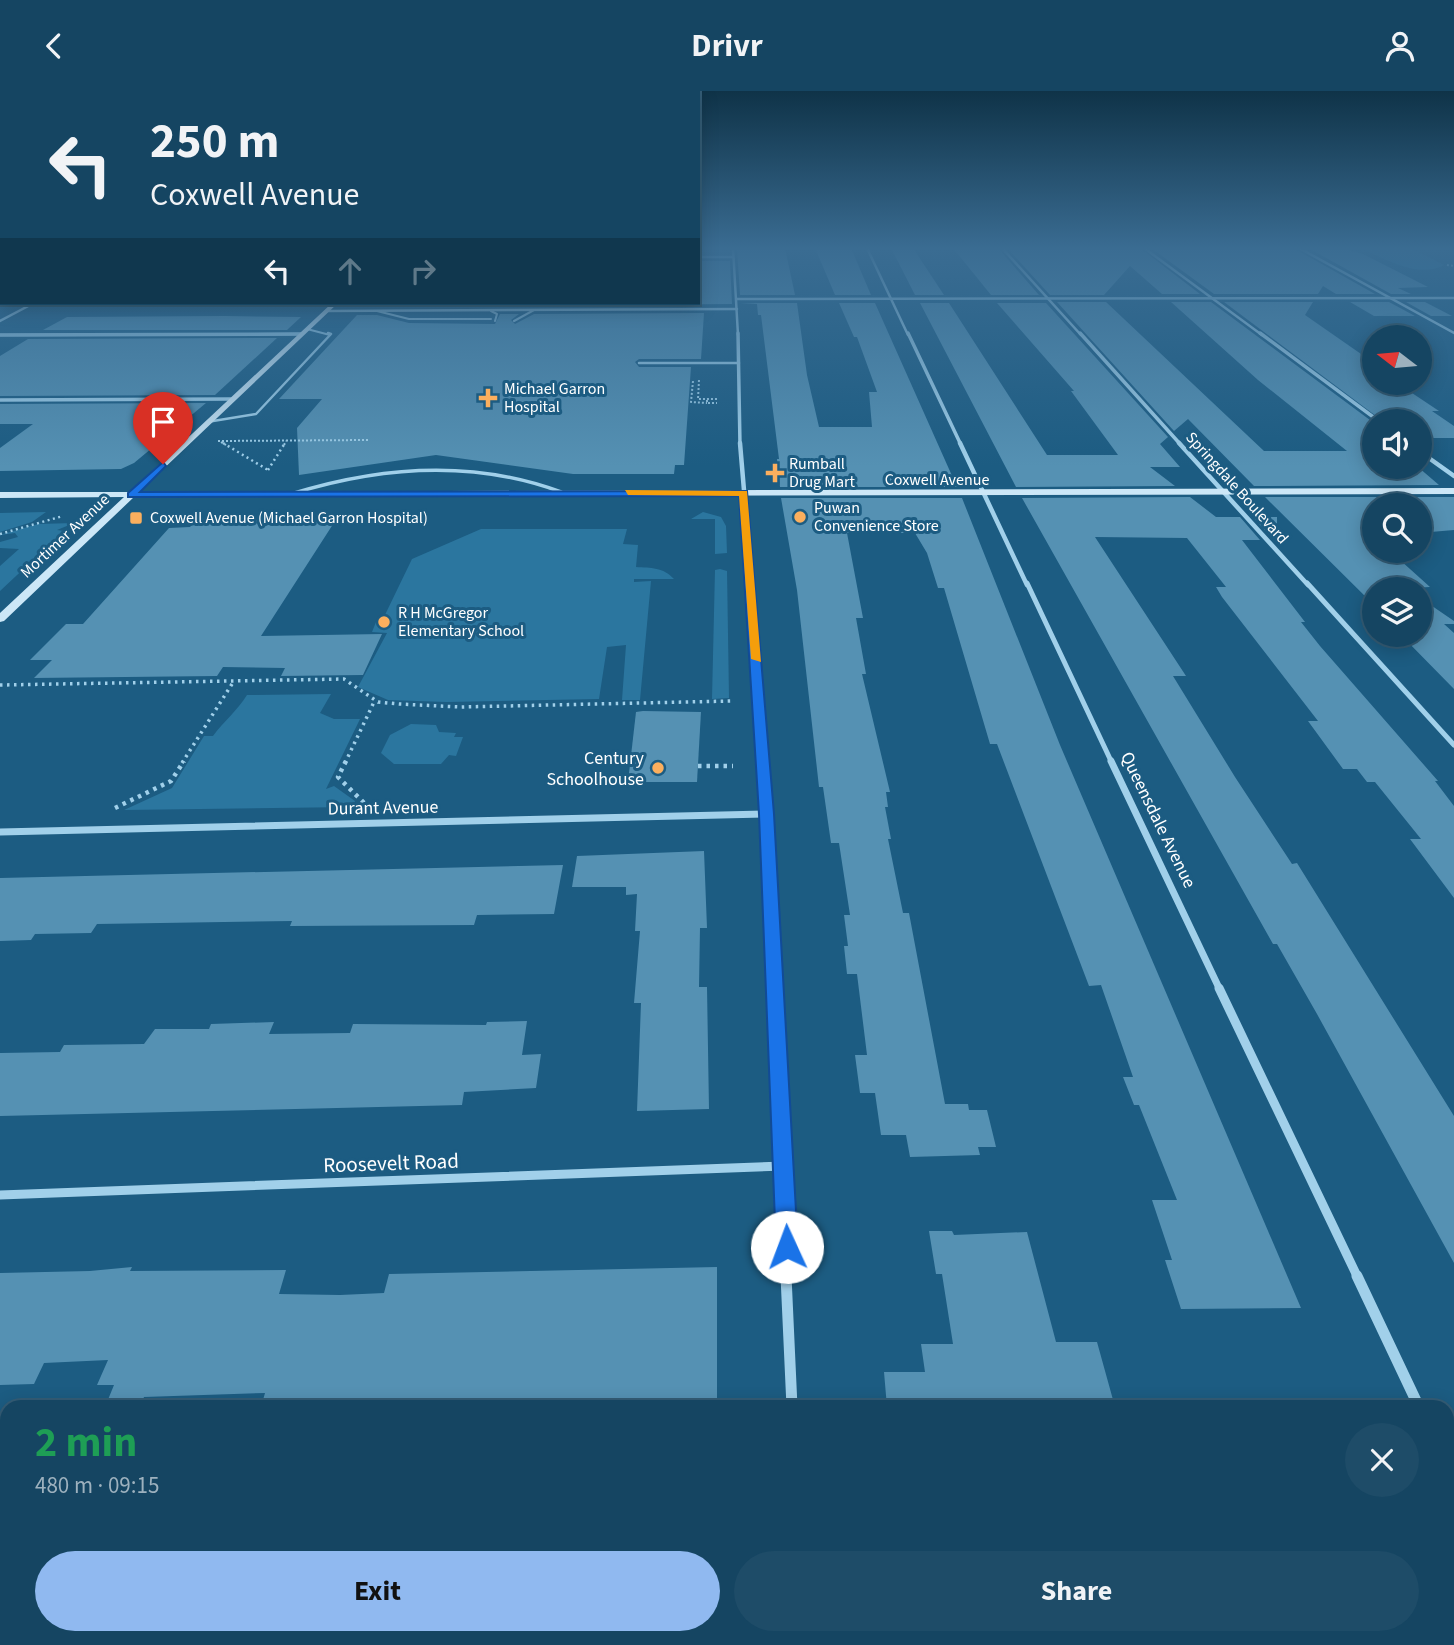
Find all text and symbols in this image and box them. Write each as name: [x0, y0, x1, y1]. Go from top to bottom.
text: Drivr: [691, 23, 763, 69]
icon: back: [35, 27, 73, 65]
icon: person: [1381, 27, 1419, 65]
text: 250 m: [150, 107, 279, 177]
icon: left: [35, 119, 126, 210]
text: Coxwell Avenue: [150, 172, 359, 218]
icon: left: [258, 252, 296, 290]
icon: ahead: [331, 252, 369, 290]
icon: right: [404, 252, 442, 290]
north arrow: [1362, 325, 1432, 395]
map controls: [1362, 325, 1432, 647]
place label: Michael Garron Hospital: [504, 378, 605, 418]
marker: Michael Garron Hospital: [478, 388, 498, 408]
pin: [133, 392, 193, 464]
icon: arrive: [144, 403, 182, 441]
button: sound: [1362, 409, 1432, 479]
street label: Springdale Boulevard: [1181, 427, 1293, 549]
place label: Rumball Drug Mart: [789, 453, 856, 493]
marker: Rumball Drug Mart: [767, 465, 783, 481]
street label: Coxwell Avenue: [885, 469, 989, 491]
street label: Mortimer Avenue: [16, 489, 114, 583]
button: search: [1362, 493, 1432, 563]
place label: Puwan Convenience Store: [814, 497, 939, 537]
place label: Coxwell Avenue (Michael Garron Hospital): [150, 507, 428, 529]
marker: Puwan Convenience Store: [792, 509, 808, 525]
marker: Coxwell Avenue (Michael Garron Hospital): [128, 510, 144, 526]
button: layers: [1362, 577, 1432, 647]
place label: R H McGregor Elementary School: [398, 602, 524, 642]
marker: R H McGregor Elementary School: [376, 614, 392, 630]
place label: Century Schoolhouse: [546, 746, 645, 792]
street label: Queensdale Avenue: [1114, 748, 1202, 892]
marker: Century Schoolhouse: [650, 760, 666, 776]
street label: Durant Avenue: [327, 795, 439, 821]
street label: Roosevelt Road: [323, 1146, 459, 1180]
position arrow: [750, 1210, 824, 1284]
text: 2 min: [35, 1413, 137, 1473]
button: close: [1345, 1423, 1419, 1497]
text: 480 m · 09:15: [35, 1469, 159, 1502]
button: Exit: [35, 1551, 720, 1631]
button: Share: [734, 1551, 1419, 1631]

